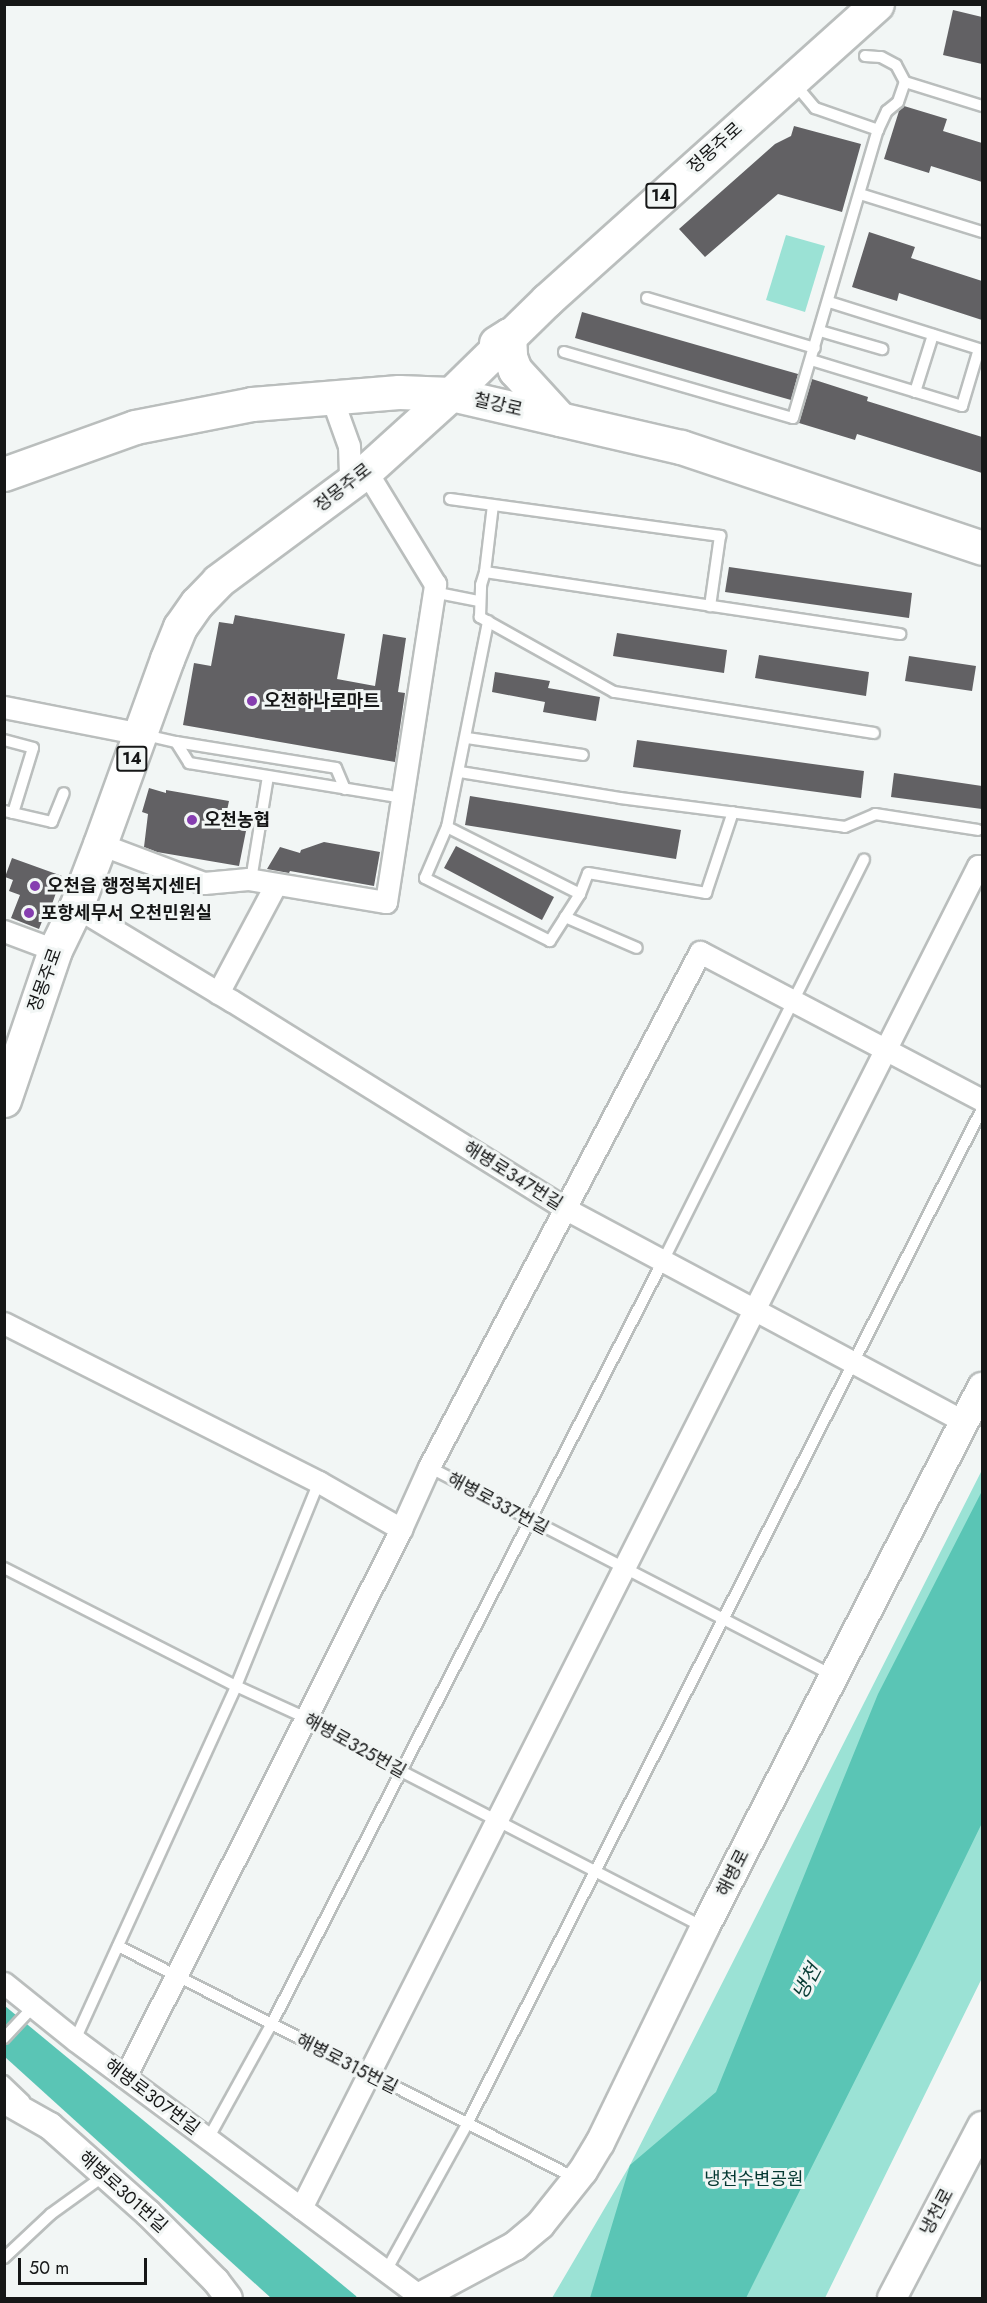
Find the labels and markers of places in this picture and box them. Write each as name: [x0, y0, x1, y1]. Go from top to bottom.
place label: 오천하나로마트: [264, 690, 380, 712]
marker: 오천하나로마트: [245, 694, 259, 708]
place label: 오천농협: [204, 809, 270, 831]
marker: 오천농협: [185, 813, 199, 827]
place label: 오천읍 행정복지센터: [47, 875, 201, 897]
marker: 오천읍 행정복지센터: [28, 879, 42, 893]
place label: 포항세무서 오천민원실: [41, 902, 212, 924]
marker: 포항세무서 오천민원실: [22, 906, 36, 920]

